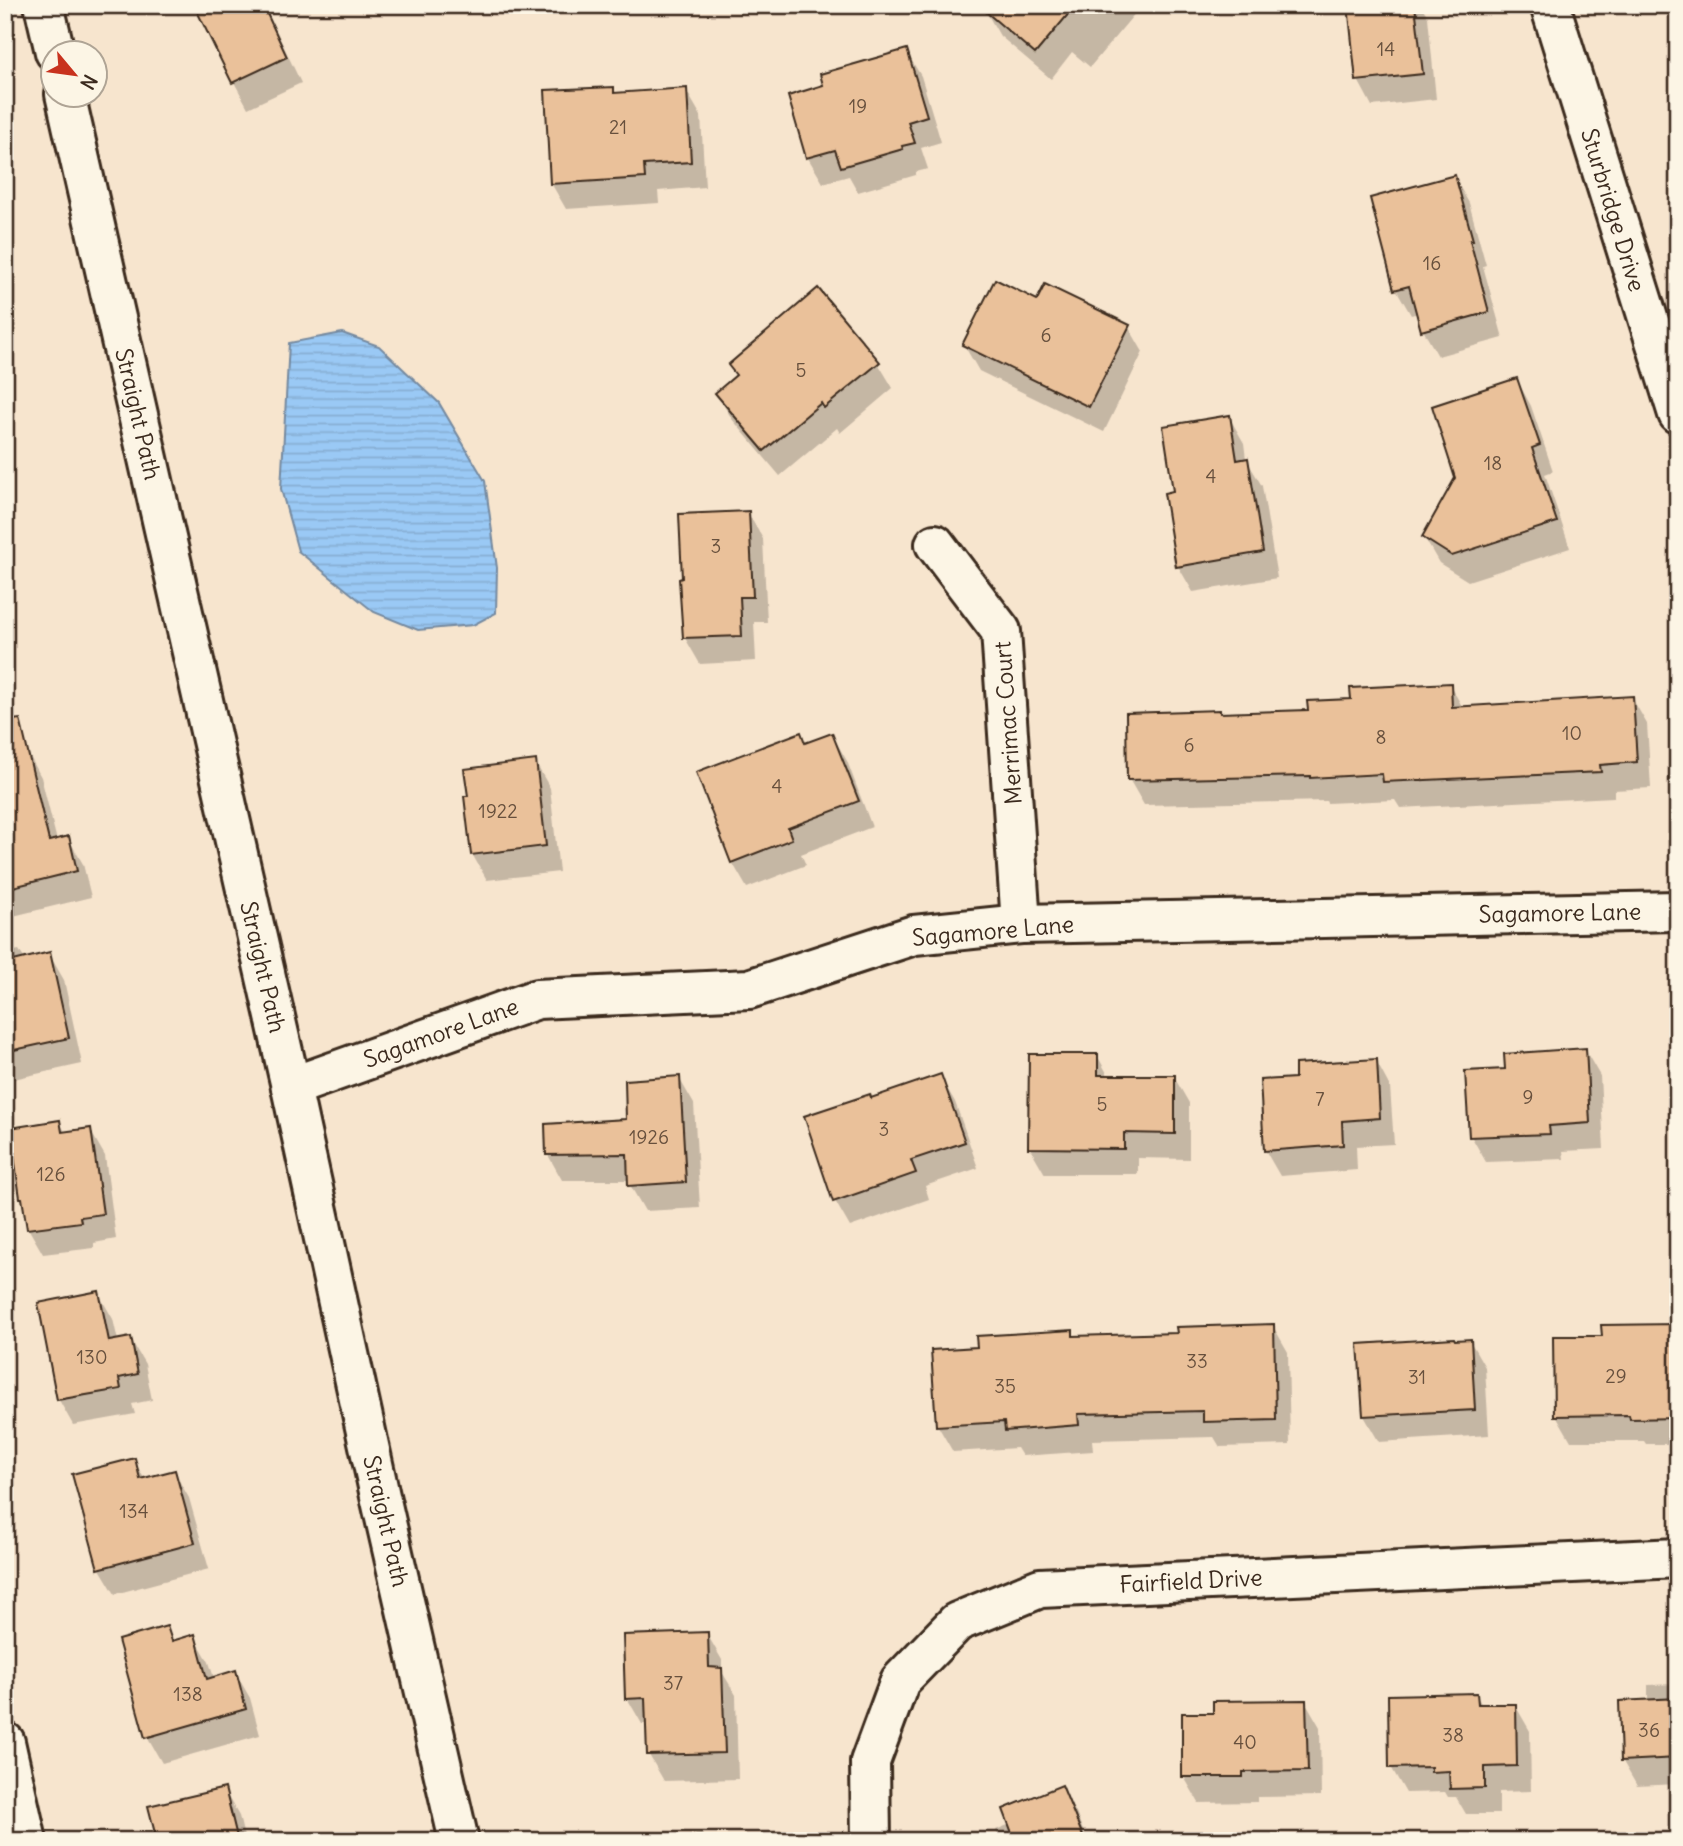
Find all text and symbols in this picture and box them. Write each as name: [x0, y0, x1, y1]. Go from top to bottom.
house number: 14: [1377, 37, 1395, 61]
north arrow: [38, 38, 108, 108]
text: N: [75, 71, 103, 94]
house number: 19: [849, 94, 867, 118]
house number: 21: [609, 115, 627, 139]
street label: Sturbridge Drive: [1575, 125, 1652, 295]
house number: 16: [1423, 251, 1441, 275]
house number: 6: [1041, 323, 1051, 347]
street label: Straight Path: [109, 345, 168, 482]
house number: 5: [796, 358, 806, 382]
house number: 18: [1484, 451, 1502, 475]
house number: 4: [1206, 464, 1217, 488]
house number: 3: [711, 534, 721, 558]
street label: Merrimac Court: [987, 640, 1028, 806]
house number: 10: [1562, 721, 1582, 745]
house number: 8: [1376, 725, 1386, 749]
house number: 6: [1184, 733, 1194, 757]
house number: 4: [772, 774, 783, 798]
house number: 1922: [478, 799, 518, 823]
street label: Sagamore Lane: [1478, 897, 1642, 928]
street label: Straight Path: [234, 898, 293, 1035]
street label: Sagamore Lane: [911, 909, 1075, 952]
street label: Sagamore Lane: [359, 991, 522, 1074]
house number: 9: [1523, 1085, 1533, 1109]
house number: 7: [1315, 1087, 1325, 1111]
house number: 5: [1097, 1092, 1107, 1116]
house number: 3: [879, 1117, 889, 1141]
house number: 1926: [629, 1125, 669, 1149]
house number: 126: [37, 1162, 65, 1186]
house number: 130: [77, 1345, 107, 1369]
house number: 33: [1186, 1349, 1208, 1373]
house number: 29: [1605, 1364, 1627, 1388]
house number: 31: [1408, 1365, 1426, 1389]
house number: 35: [994, 1374, 1016, 1398]
street label: Straight Path: [357, 1452, 416, 1589]
house number: 134: [119, 1499, 149, 1523]
street label: Fairfield Drive: [1119, 1562, 1263, 1599]
house number: 37: [663, 1671, 683, 1695]
house number: 138: [173, 1682, 203, 1706]
house number: 36: [1638, 1718, 1660, 1742]
house number: 38: [1442, 1723, 1464, 1747]
house number: 40: [1233, 1730, 1257, 1754]

